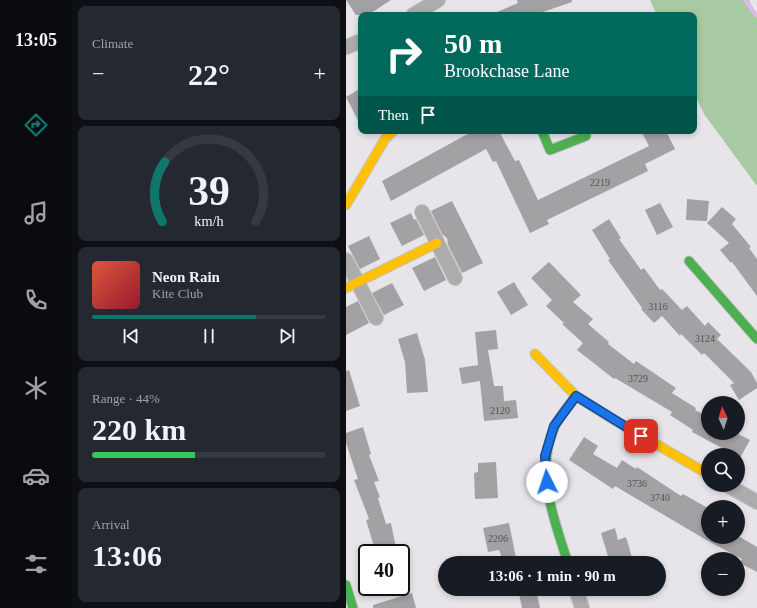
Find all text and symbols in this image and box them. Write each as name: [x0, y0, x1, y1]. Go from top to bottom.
icon: right: [378, 28, 430, 80]
text: 50 m: [444, 28, 502, 59]
text: 13:05: [15, 30, 57, 50]
text: Climate: [92, 36, 133, 51]
text: 22°: [188, 58, 230, 91]
text: −: [92, 61, 104, 86]
text: +: [314, 61, 326, 86]
text: Brookchase Lane: [444, 61, 569, 81]
icon: arrive: [417, 104, 439, 126]
text: Then: [378, 107, 409, 123]
icon: directions: [22, 111, 50, 139]
text: 39: [188, 167, 230, 213]
house number: 2219: [590, 177, 610, 188]
icon: music: [22, 199, 50, 227]
text: km/h: [194, 212, 224, 228]
text: Neon Rain: [152, 269, 220, 285]
icon: phone: [22, 286, 50, 314]
text: Kite Club: [152, 286, 203, 301]
house number: 3116: [648, 301, 668, 312]
icon: previous: [120, 325, 142, 347]
icon: pause: [198, 325, 220, 347]
icon: next: [276, 325, 298, 347]
house number: 3124: [695, 333, 715, 344]
house number: 3729: [628, 373, 648, 384]
icon: climate: [22, 374, 50, 402]
text: Range · 44%: [92, 391, 160, 406]
north arrow: [701, 396, 745, 440]
map controls: [701, 396, 745, 596]
house number: 2120: [490, 405, 510, 416]
text: 220 km: [92, 413, 186, 446]
pin: [624, 419, 658, 453]
icon: arrive: [630, 425, 652, 447]
button: search: [701, 448, 745, 492]
position arrow: [526, 461, 568, 503]
icon: car: [22, 462, 50, 490]
house number: 3736: [627, 478, 647, 489]
house number: 3740: [650, 492, 670, 503]
button: +: [701, 500, 745, 544]
text: Arrival: [92, 517, 130, 532]
house number: 2206: [488, 533, 508, 544]
text: 13:06: [92, 539, 162, 572]
speed limit sign: 40: [358, 544, 410, 596]
icon: filters: [22, 550, 50, 578]
button: −: [701, 552, 745, 596]
text: 13:06 · 1 min · 90 m: [488, 568, 616, 584]

